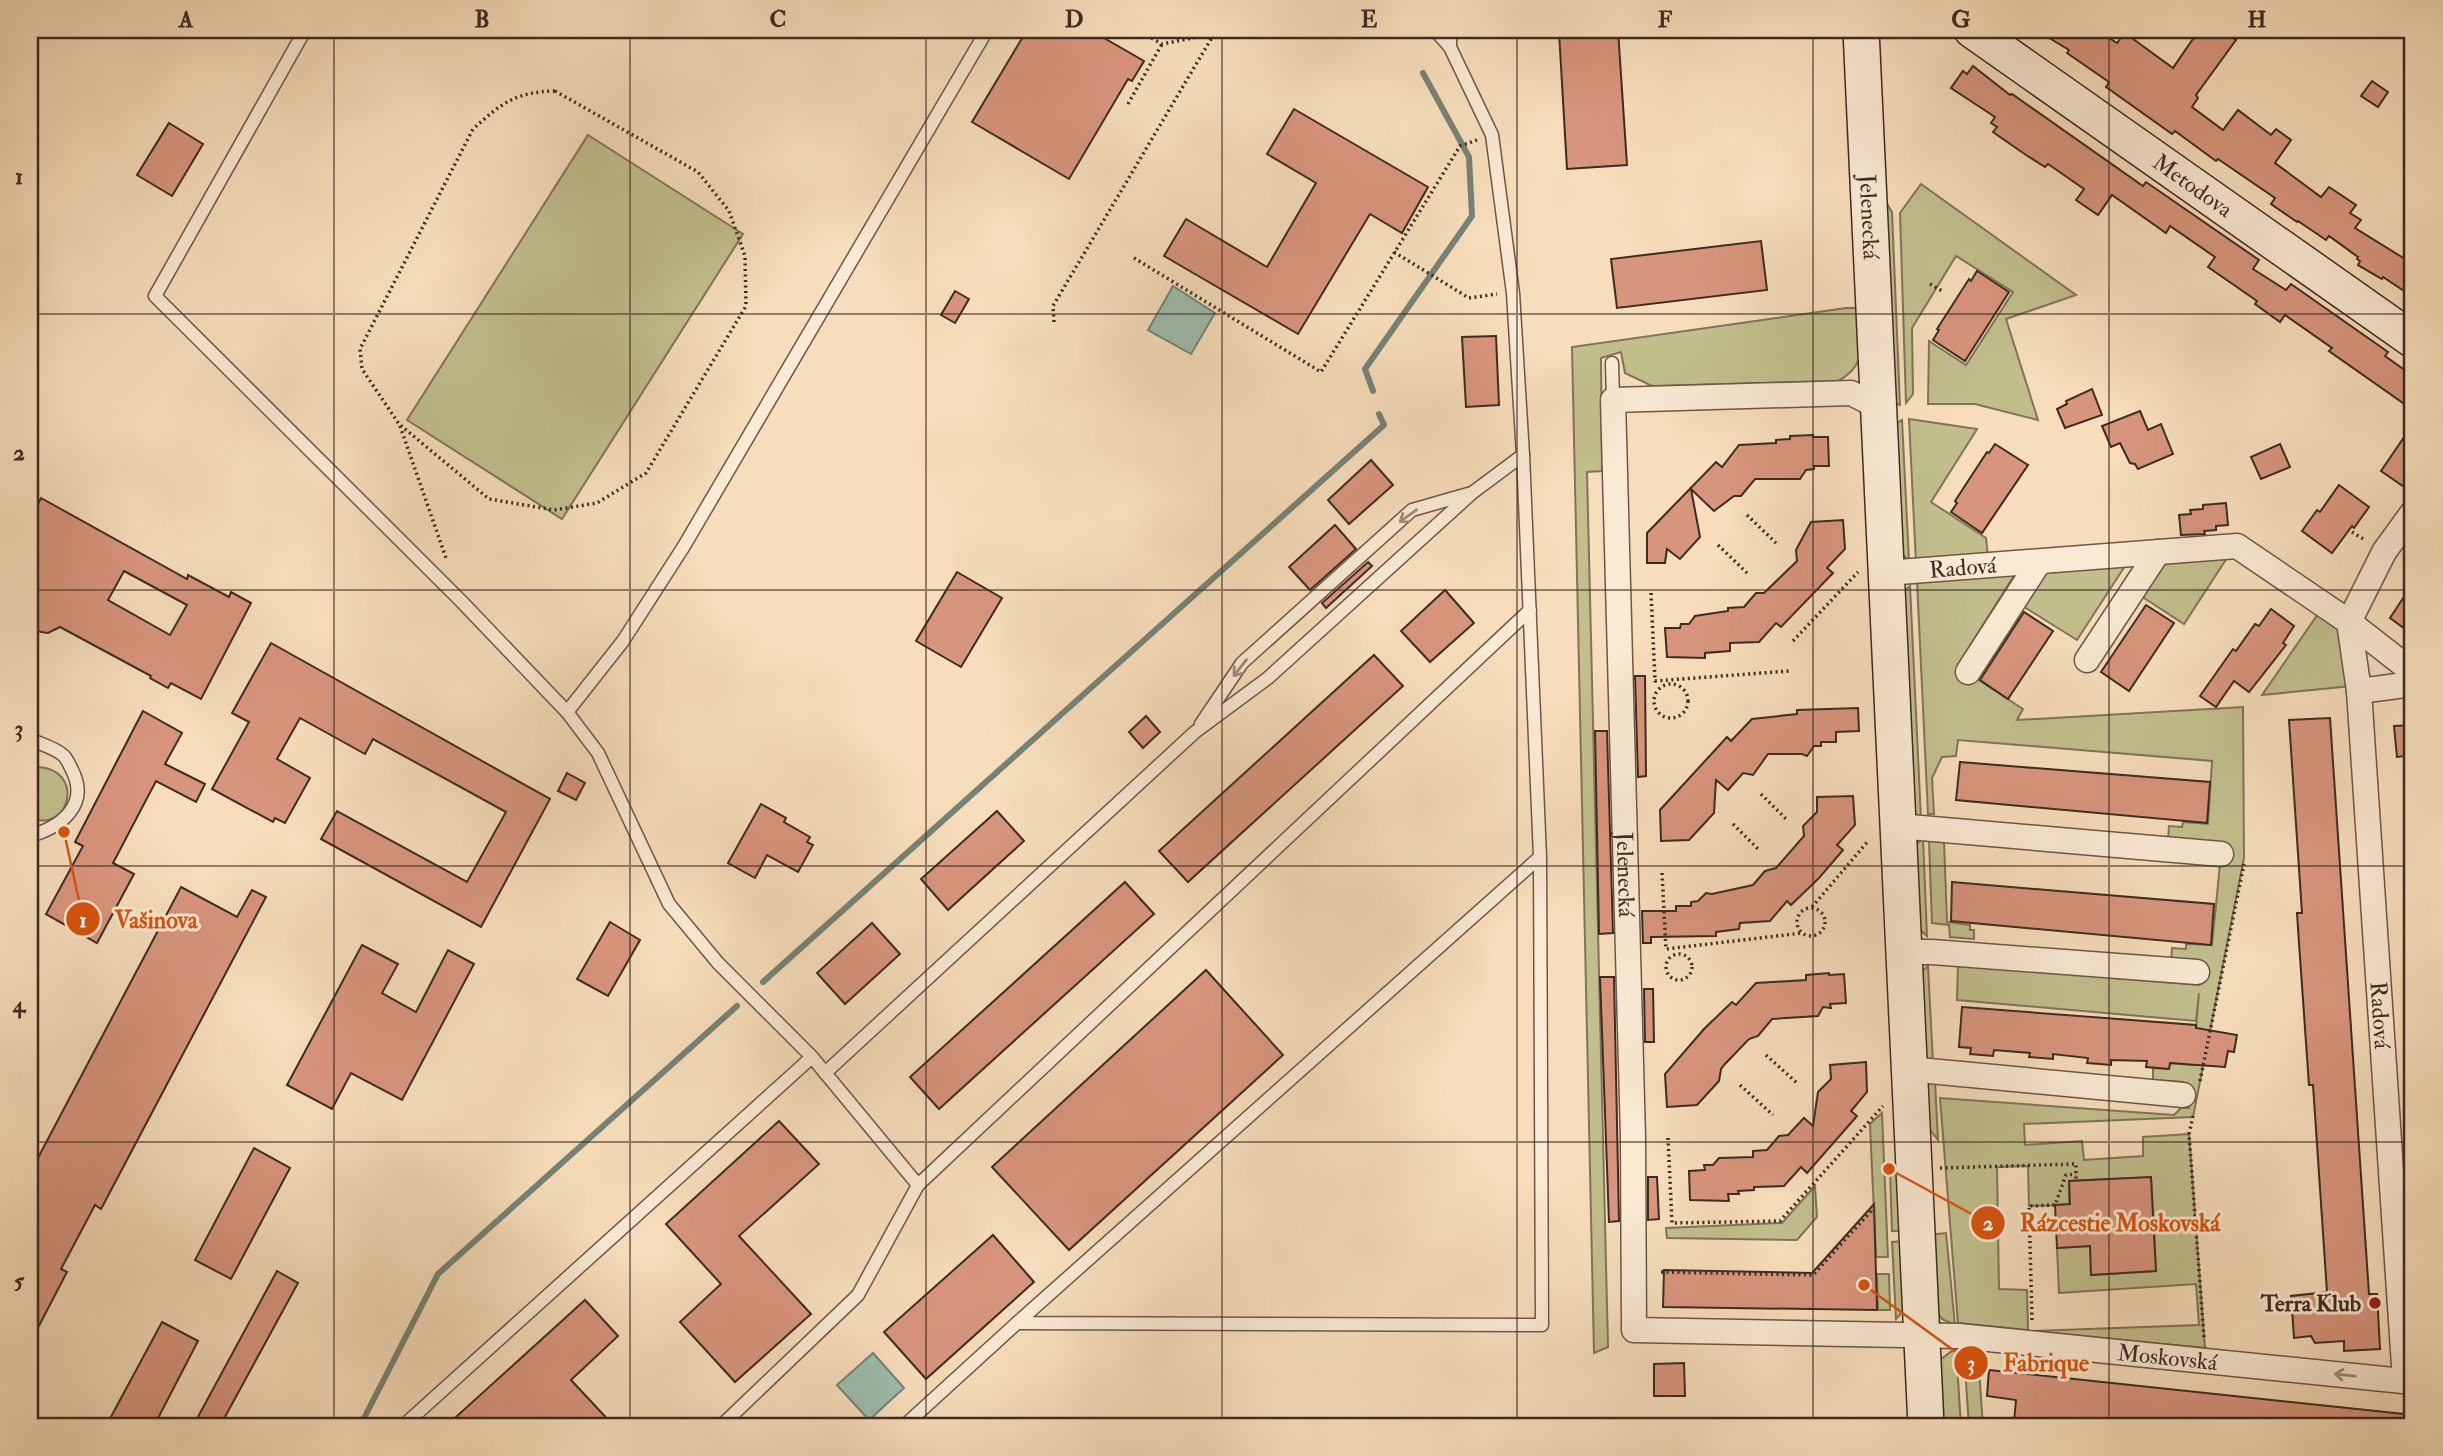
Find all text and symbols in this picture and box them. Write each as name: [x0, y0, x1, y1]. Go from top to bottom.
text: A: [178, 5, 194, 34]
text: B: [474, 5, 490, 34]
text: C: [770, 5, 786, 34]
text: D: [1065, 5, 1083, 34]
text: E: [1361, 5, 1378, 34]
text: F: [1658, 5, 1673, 34]
text: G: [1951, 5, 1971, 34]
text: H: [2248, 5, 2267, 34]
street label: Metodova: [2147, 147, 2239, 224]
text: 1: [15, 162, 23, 191]
street label: Jelenecká: [1853, 173, 1886, 260]
text: 2: [13, 438, 25, 467]
one-way arrow: [1399, 509, 1418, 523]
street label: Radová: [1928, 550, 1998, 584]
one-way arrow: [1232, 659, 1248, 677]
text: 3: [15, 714, 23, 743]
street label: Jelenecká: [1610, 831, 1642, 918]
callout: Vašinova: [66, 897, 212, 942]
text: Vašinova: [113, 905, 199, 936]
text: 1: [79, 907, 87, 934]
street label: Radová: [2364, 981, 2397, 1050]
text: 4: [12, 990, 27, 1019]
callout: Rázcestie Moskovská: [1971, 1200, 2234, 1245]
text: Rázcestie Moskovská: [2020, 1208, 2221, 1239]
text: 2: [1983, 1210, 1994, 1237]
text: 5: [14, 1266, 25, 1295]
place label: Terra Klub: [2260, 1289, 2361, 1318]
marker: Terra Klub: [2367, 1295, 2383, 1311]
street label: Moskovská: [2116, 1338, 2219, 1377]
callout: Fabrique: [1954, 1340, 2103, 1385]
text: Fabrique: [2003, 1348, 2089, 1379]
text: 3: [1967, 1350, 1975, 1377]
one-way arrow: [2335, 1368, 2357, 1381]

